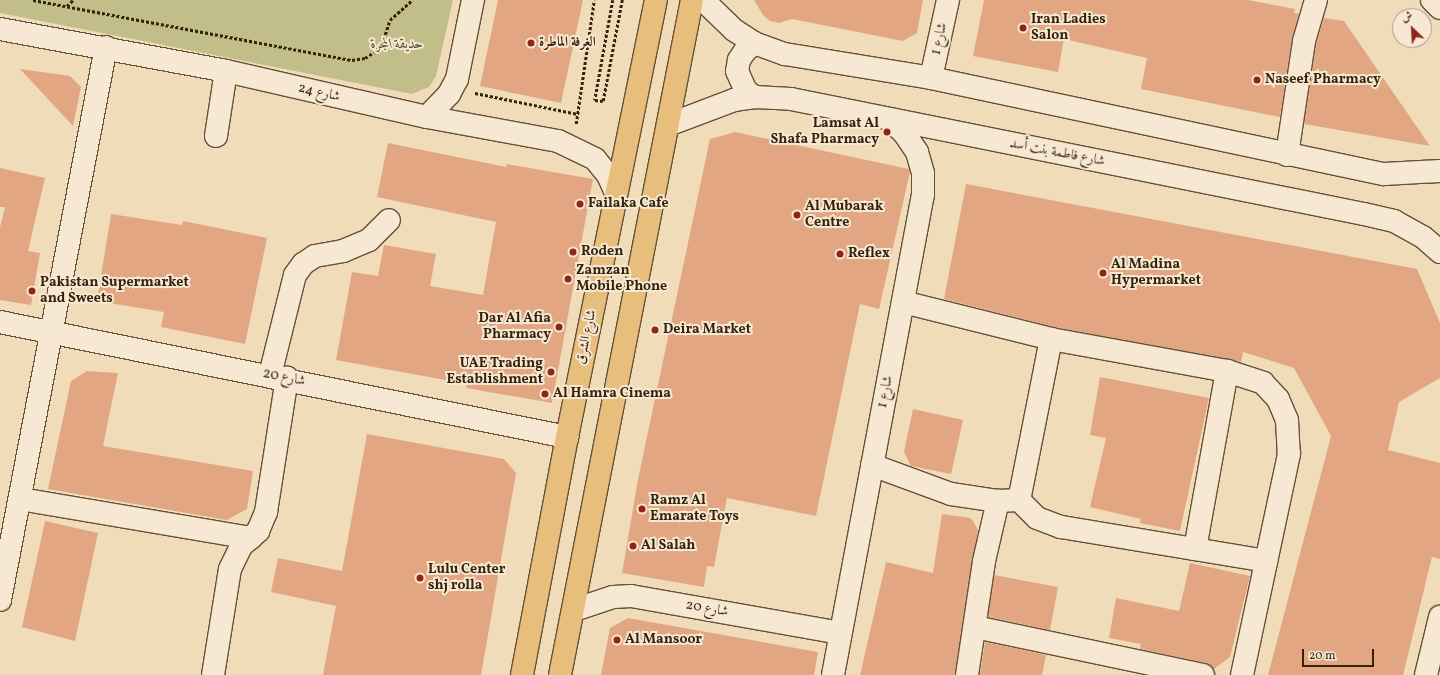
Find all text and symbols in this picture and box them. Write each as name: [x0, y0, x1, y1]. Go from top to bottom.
north arrow: [1392, 8, 1432, 48]
text: ش: [1399, 8, 1415, 27]
place label: Iran Ladies Salon: [1031, 12, 1106, 44]
street label: شارع 1: [928, 21, 952, 57]
marker: Iran Ladies Salon: [1018, 23, 1028, 33]
place label: الغرفة الماطرة: [539, 35, 596, 51]
park label: حديقة المجرة: [371, 37, 423, 53]
marker: الغرفة الماطرة: [526, 38, 536, 48]
place label: Naseef Pharmacy: [1265, 72, 1380, 88]
marker: Naseef Pharmacy: [1252, 75, 1262, 85]
street label: شارع 24: [296, 80, 342, 106]
place label: Lamsat Al Shafa Pharmacy: [771, 116, 879, 148]
marker: Lamsat Al Shafa Pharmacy: [882, 127, 892, 137]
street label: شارع فاطمة بنت أسد: [1008, 136, 1106, 170]
place label: Failaka Cafe: [588, 196, 669, 212]
marker: Failaka Cafe: [575, 199, 585, 209]
place label: Al Mubarak Centre: [805, 199, 883, 232]
marker: Al Mubarak Centre: [792, 210, 802, 220]
place label: Roden: [581, 244, 623, 260]
place label: Reflex: [848, 246, 890, 262]
marker: Roden: [568, 247, 578, 257]
marker: Reflex: [835, 249, 845, 259]
place label: Al Madina Hypermarket: [1111, 257, 1201, 290]
place label: Zamzan Mobile Phone: [576, 263, 667, 296]
marker: Al Madina Hypermarket: [1098, 268, 1108, 278]
marker: Zamzan Mobile Phone: [563, 274, 573, 284]
place label: Pakistan Supermarket and Sweets: [40, 275, 189, 308]
marker: Pakistan Supermarket and Sweets: [27, 286, 37, 296]
street label: شارع الشرق: [573, 308, 601, 366]
place label: Dar Al Afia Pharmacy: [478, 311, 551, 344]
marker: Dar Al Afia Pharmacy: [554, 322, 564, 332]
place label: Deira Market: [663, 322, 751, 338]
marker: Deira Market: [650, 325, 660, 335]
place label: UAE Trading Establishment: [447, 356, 543, 388]
street label: شارع 20: [261, 366, 307, 390]
marker: UAE Trading Establishment: [546, 367, 556, 377]
street label: شارع 1: [875, 374, 897, 410]
place label: Al Hamra Cinema: [553, 386, 671, 402]
marker: Al Hamra Cinema: [540, 389, 550, 399]
place label: Ramz Al Emarate Toys: [650, 493, 739, 526]
marker: Ramz Al Emarate Toys: [637, 504, 647, 514]
place label: Al Salah: [641, 538, 696, 554]
marker: Al Salah: [628, 541, 638, 551]
place label: Lulu Center shj rolla: [428, 562, 505, 594]
marker: Lulu Center shj rolla: [415, 573, 425, 583]
street label: شارع 20: [684, 597, 730, 621]
place label: Al Mansoor: [625, 632, 702, 648]
marker: Al Mansoor: [612, 635, 622, 645]
scale bar: [1304, 641, 1376, 667]
text: 20 m: [1309, 648, 1336, 664]

